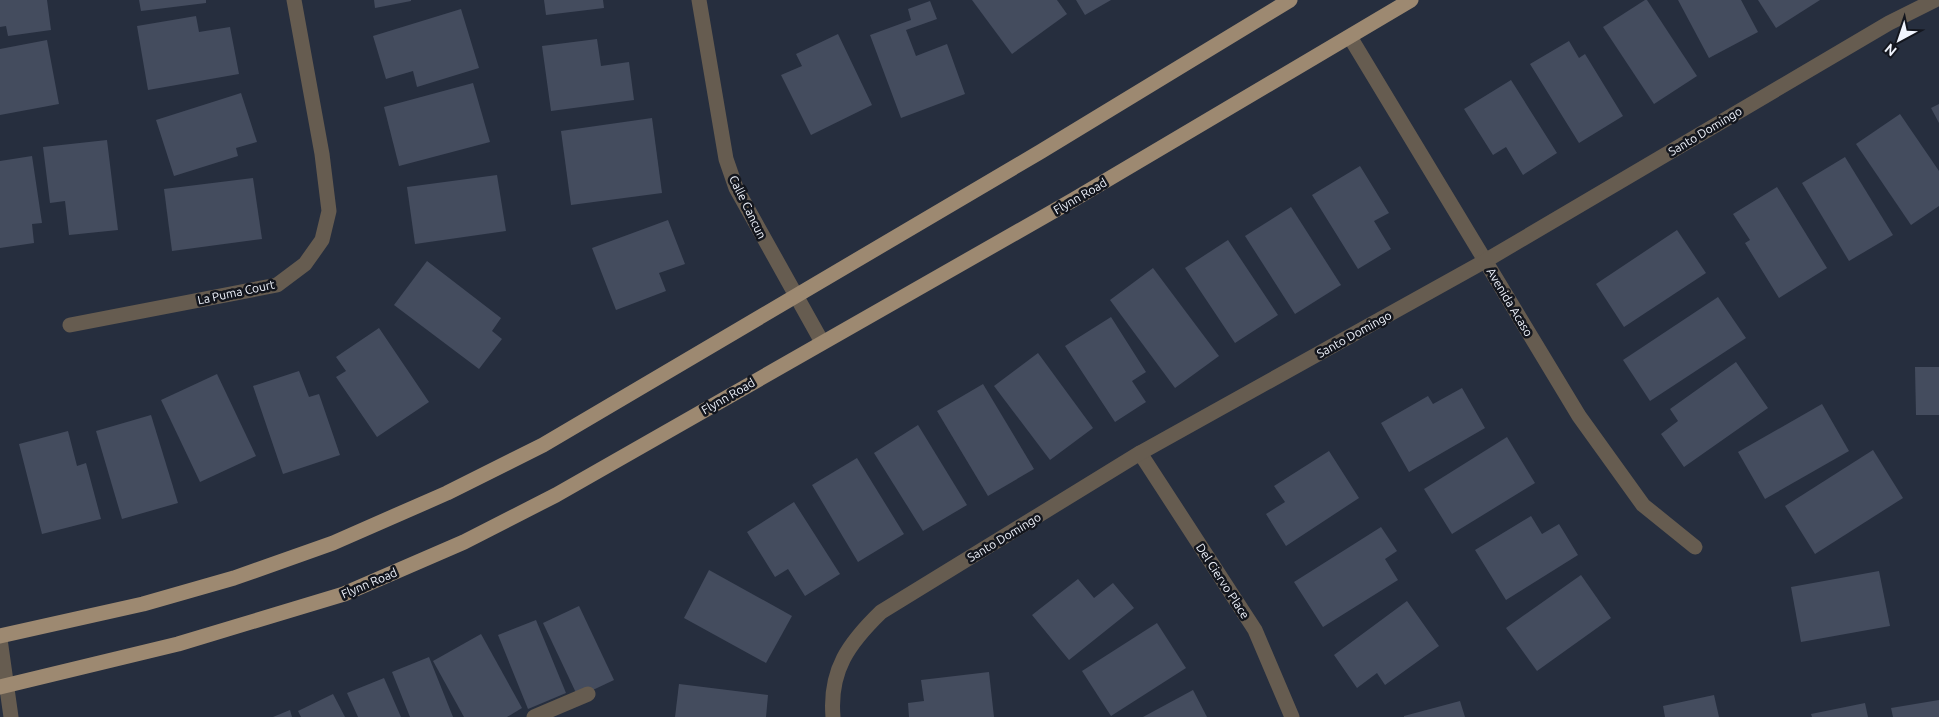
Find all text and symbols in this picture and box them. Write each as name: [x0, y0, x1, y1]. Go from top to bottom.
north arrow: [1874, 15, 1924, 65]
text: N: [1881, 40, 1900, 59]
street label: Santo Domingo: [1666, 104, 1744, 158]
street label: Calle Cancun: [727, 173, 769, 241]
street label: Flynn Road: [1051, 176, 1109, 216]
street label: Avenida Acaso: [1484, 265, 1536, 339]
street label: La Puma Court: [196, 277, 276, 307]
street label: Santo Domingo: [1314, 308, 1394, 360]
street label: Flynn Road: [699, 376, 757, 416]
street label: Santo Domingo: [965, 510, 1043, 564]
street label: Del Ciervo Place: [1194, 541, 1252, 621]
street label: Flynn Road: [339, 565, 399, 601]

